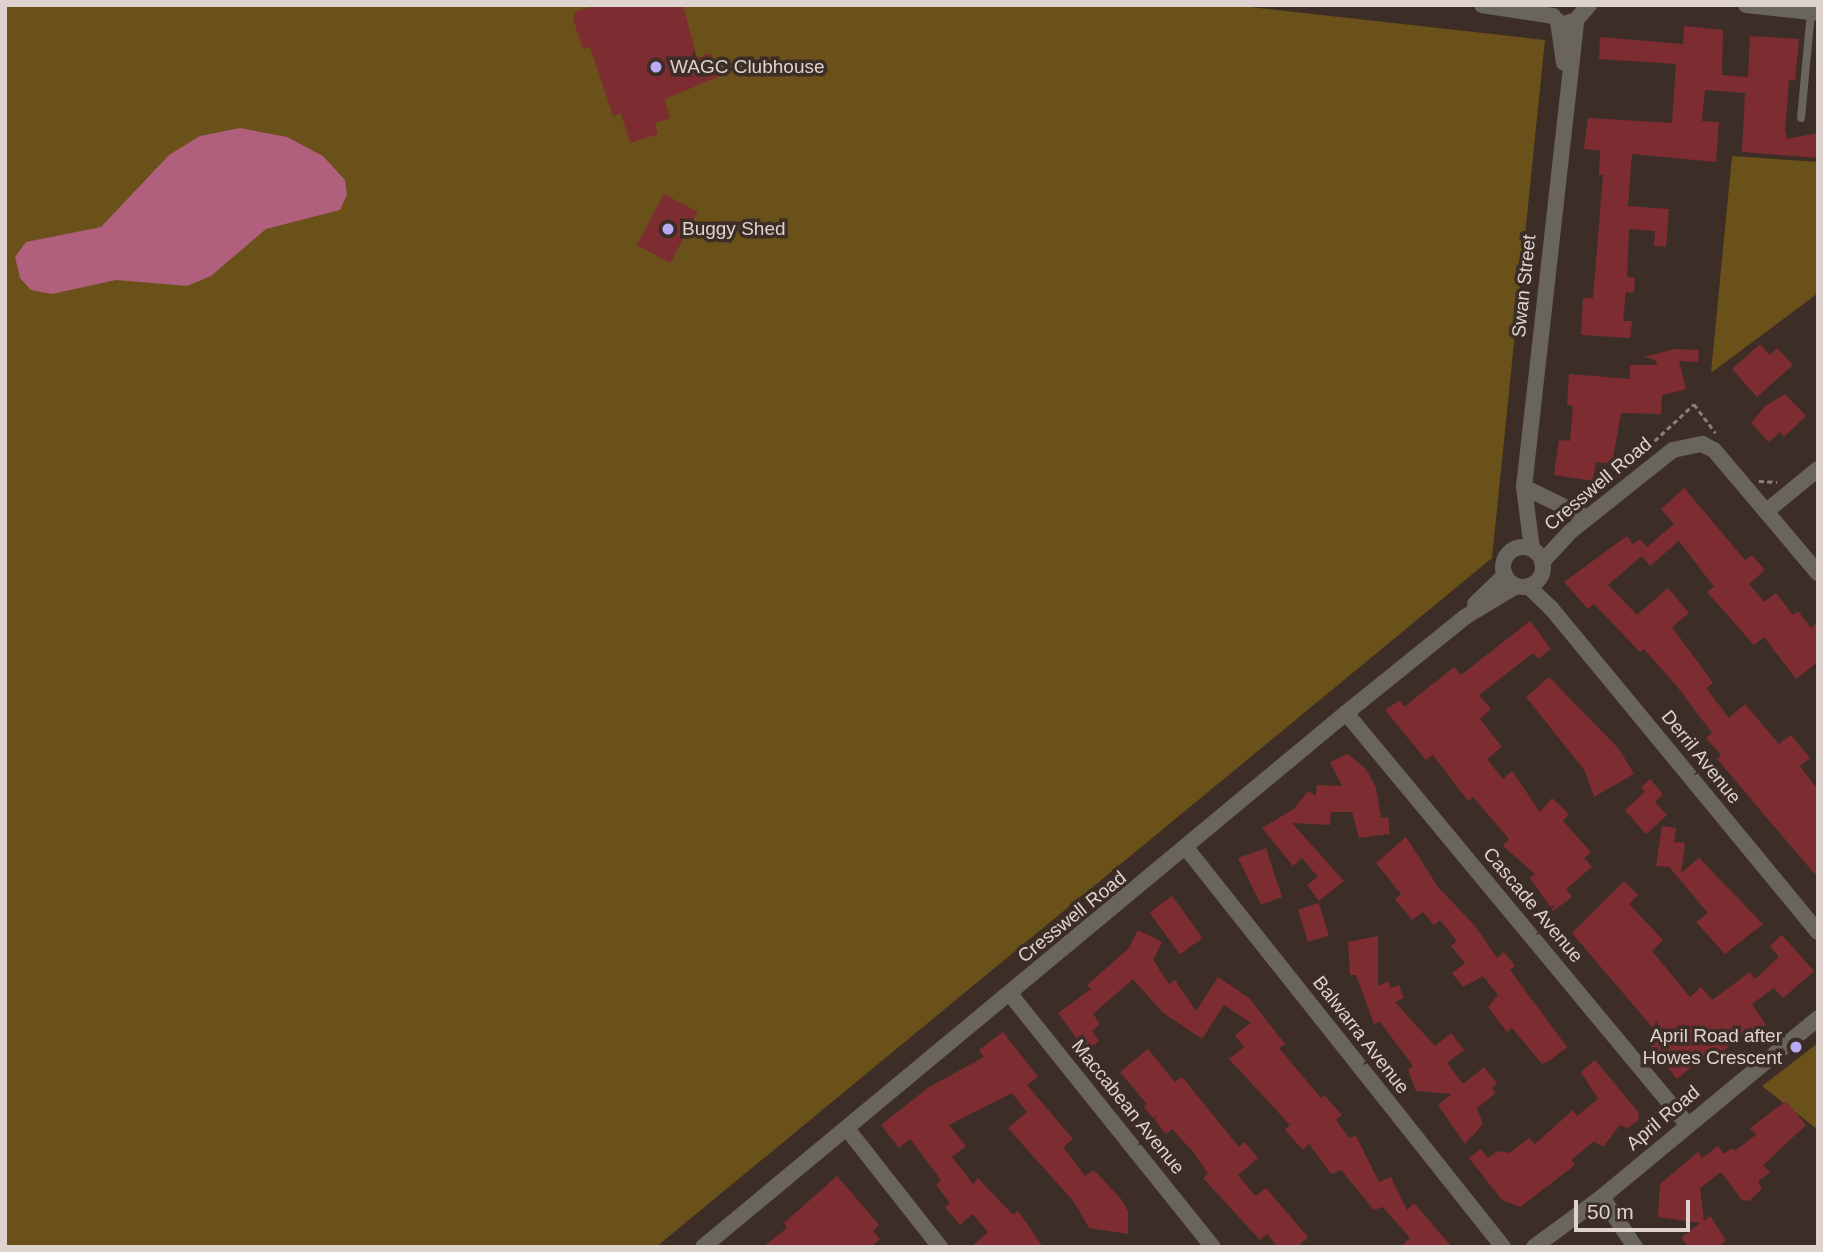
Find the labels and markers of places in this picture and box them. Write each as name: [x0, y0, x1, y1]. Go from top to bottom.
place label: WAGC Clubhouse: [670, 56, 825, 78]
marker: WAGC Clubhouse: [648, 59, 664, 75]
place label: Buggy Shed: [682, 218, 786, 240]
marker: Buggy Shed: [660, 221, 676, 237]
place label: April Road after Howes Crescent: [1643, 1025, 1782, 1069]
marker: April Road after Howes Crescent: [1788, 1039, 1804, 1055]

